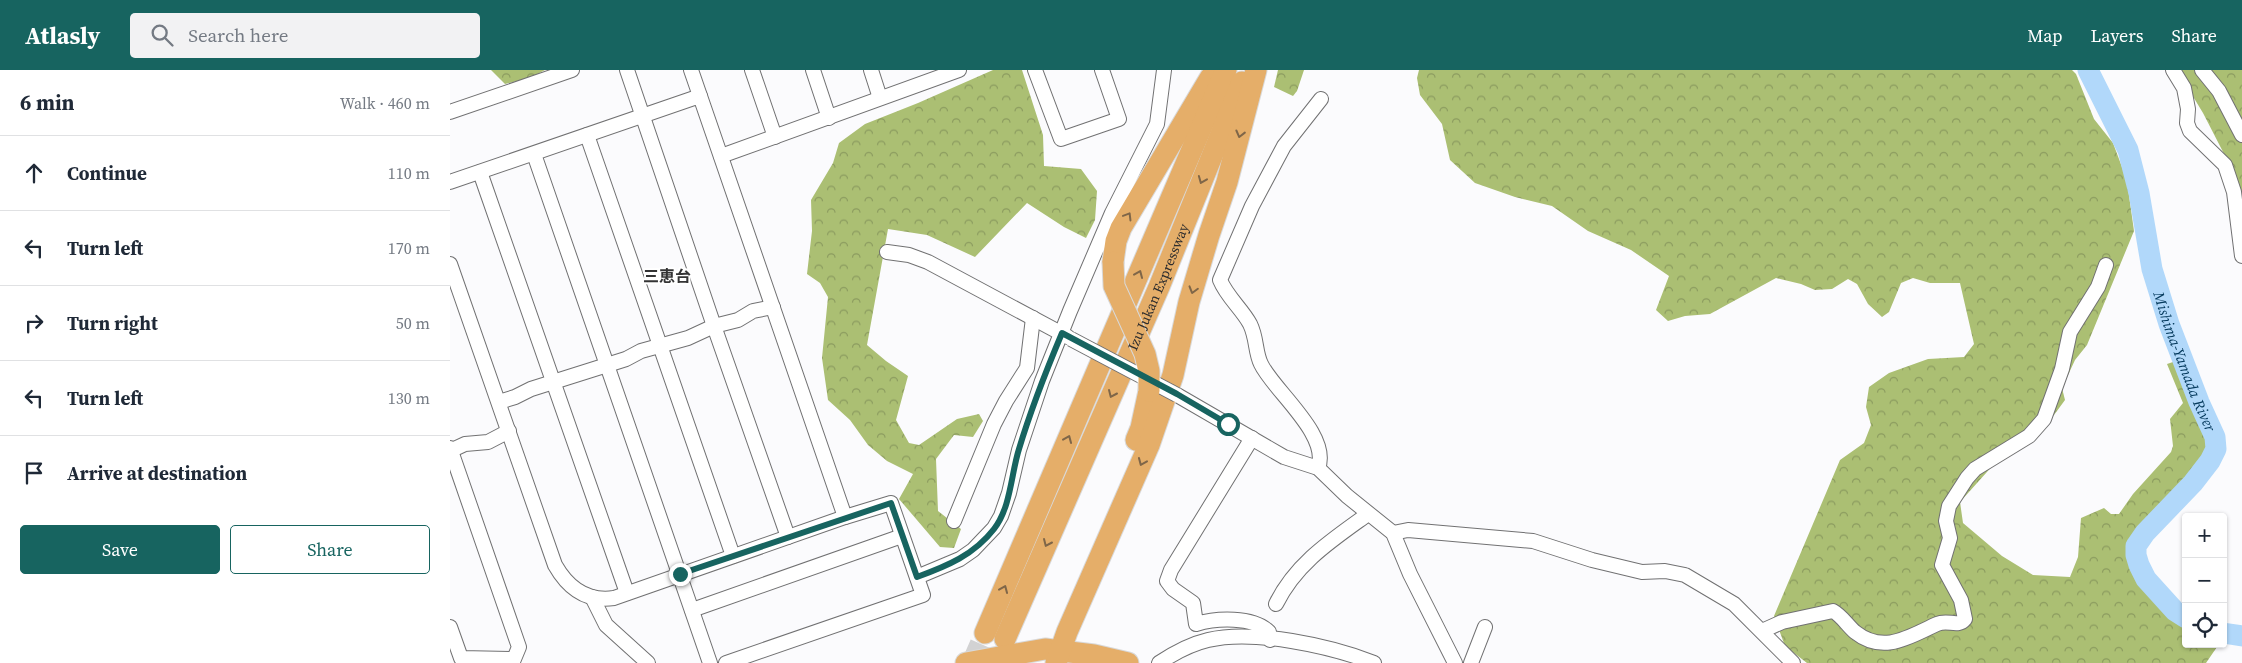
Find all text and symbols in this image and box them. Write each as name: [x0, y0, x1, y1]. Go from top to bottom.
search box: [130, 13, 480, 58]
text: Atlasly: [25, 19, 100, 52]
icon: search: [148, 21, 176, 49]
text: Search here: [188, 22, 288, 48]
text: Map: [2027, 23, 2062, 48]
text: Layers: [2090, 23, 2143, 48]
text: Share: [2171, 23, 2217, 48]
text: 6 min: [20, 88, 75, 117]
text: Walk · 460 m: [340, 92, 430, 114]
one-way arrow: [1235, 130, 1246, 139]
icon: ahead: [20, 159, 48, 187]
text: Continue: [67, 160, 147, 186]
text: 110 m: [388, 162, 430, 184]
one-way arrow: [1198, 175, 1209, 184]
one-way arrow: [1122, 213, 1132, 222]
street label: Izu Jukan Expressway: [1123, 220, 1194, 353]
icon: left: [20, 234, 48, 262]
text: Turn left: [67, 235, 143, 261]
text: 170 m: [388, 237, 430, 259]
district label: 三恵台: [643, 265, 691, 287]
one-way arrow: [1132, 270, 1143, 279]
one-way arrow: [1188, 285, 1198, 293]
water label: Mishima-Yamada River: [2149, 288, 2222, 436]
icon: right: [20, 309, 48, 337]
text: Turn right: [67, 310, 158, 336]
text: 50 m: [396, 312, 430, 334]
icon: left: [20, 384, 48, 412]
text: Turn left: [67, 385, 143, 411]
text: 130 m: [388, 387, 430, 409]
one-way arrow: [1107, 389, 1118, 398]
route start: [1217, 413, 1240, 436]
one-way arrow: [1062, 435, 1073, 444]
one-way arrow: [1137, 457, 1148, 466]
icon: arrive: [20, 459, 48, 487]
text: Arrive at destination: [67, 460, 247, 486]
map controls: [2182, 513, 2227, 648]
button: +: [2182, 513, 2227, 558]
button: Save: [20, 525, 220, 574]
button: Share: [230, 525, 430, 574]
one-way arrow: [1042, 538, 1053, 547]
button: −: [2182, 558, 2227, 603]
route end: [669, 563, 692, 586]
one-way arrow: [998, 585, 1009, 594]
button: locate: [2182, 603, 2227, 648]

